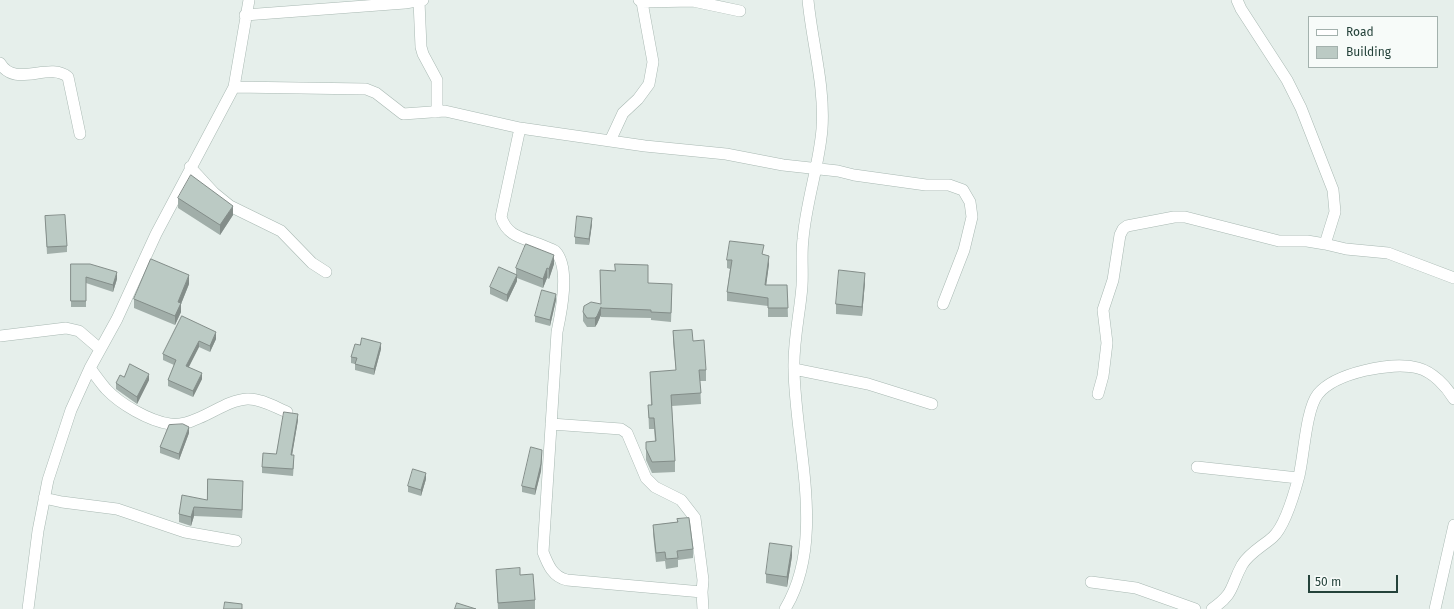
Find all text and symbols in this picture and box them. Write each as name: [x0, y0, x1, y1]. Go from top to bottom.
legend: [1308, 16, 1438, 68]
text: Road: [1346, 25, 1374, 39]
text: Building: [1346, 45, 1391, 59]
scale bar: [1310, 567, 1400, 593]
text: 50 m: [1315, 575, 1341, 589]

